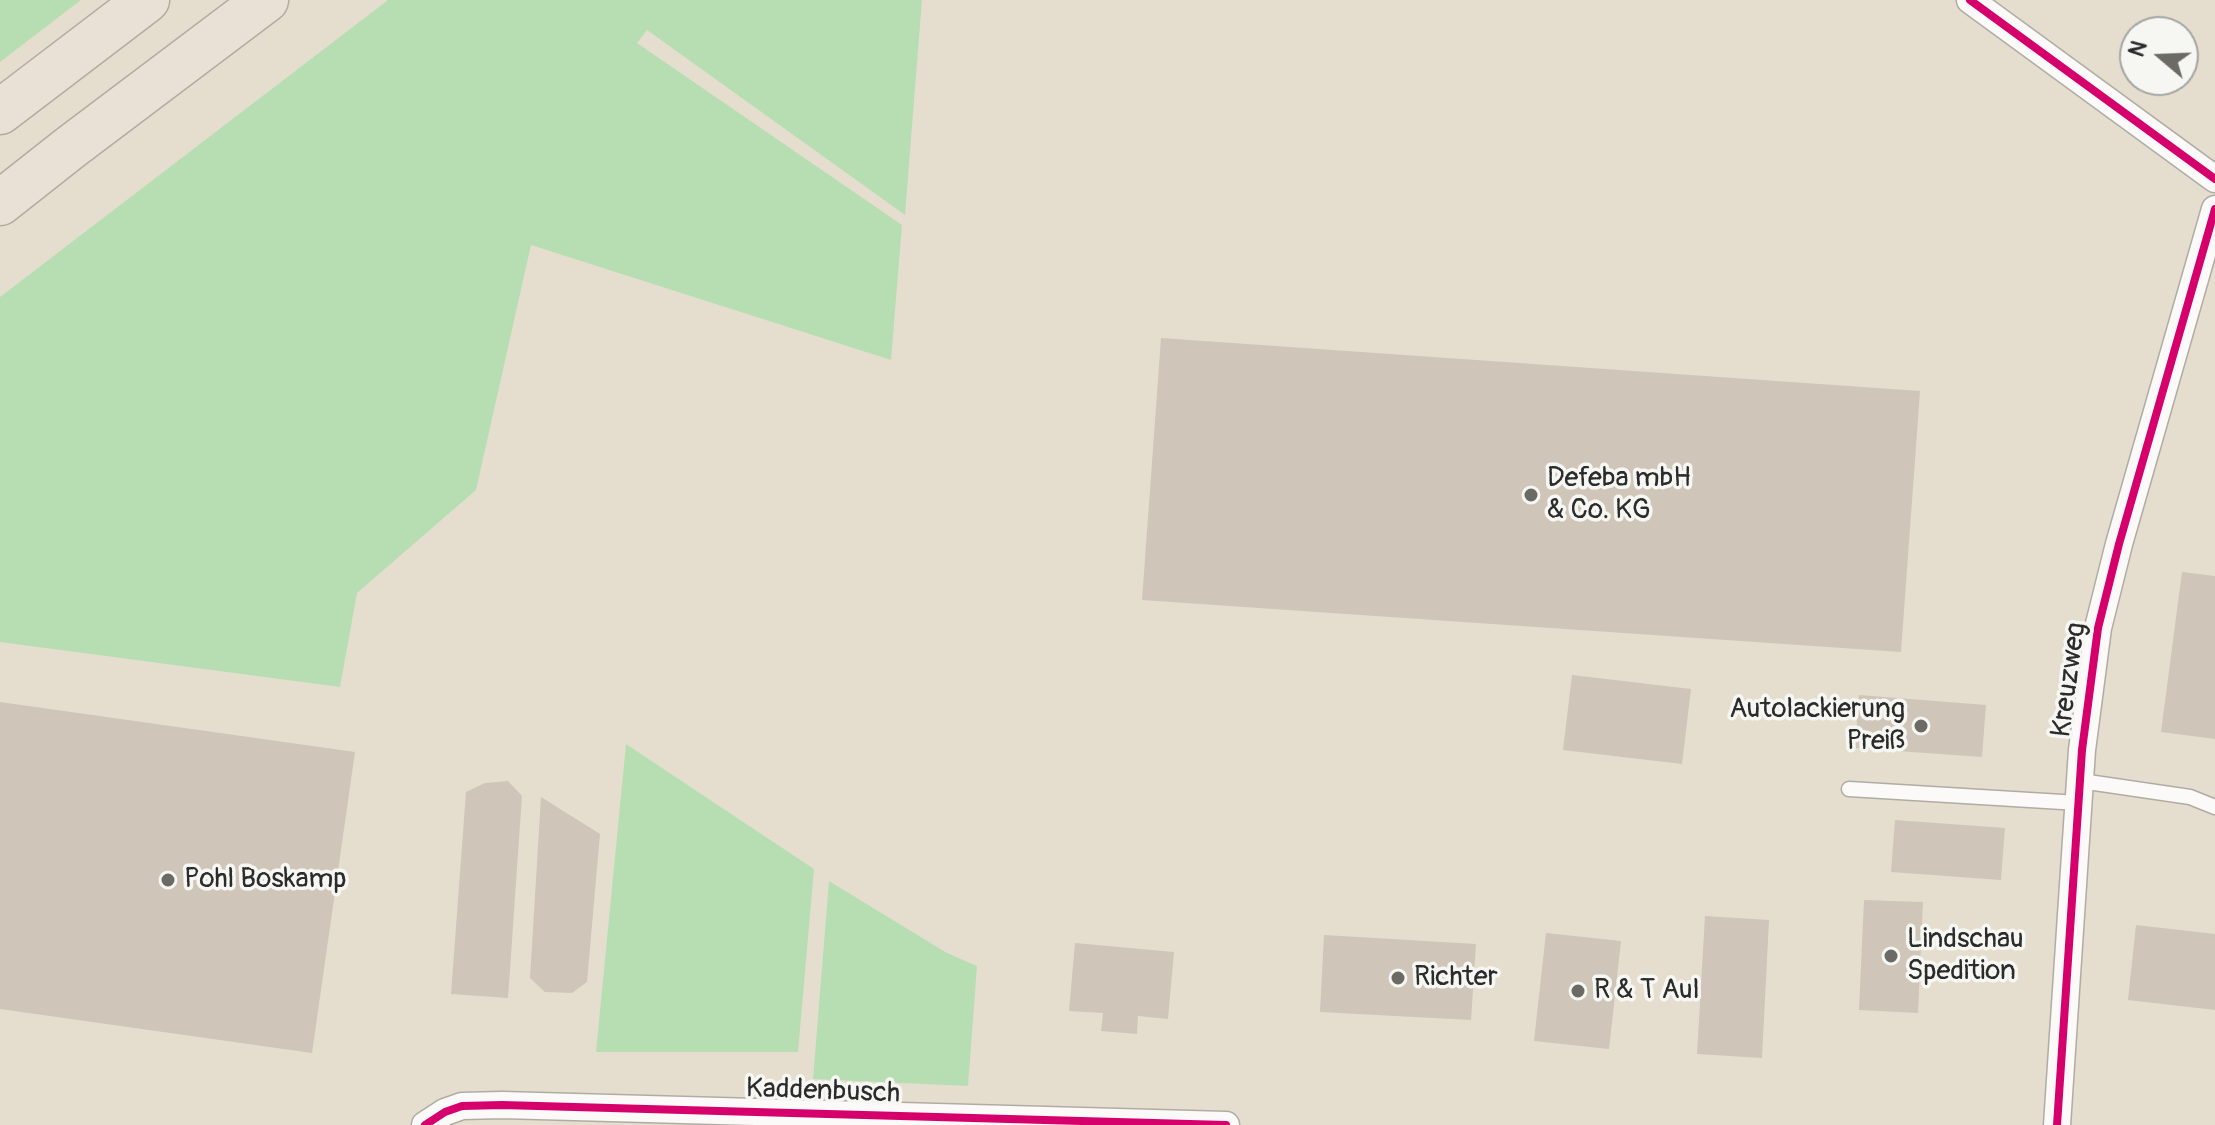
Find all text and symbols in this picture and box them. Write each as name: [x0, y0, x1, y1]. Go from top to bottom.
north arrow: [2119, 16, 2199, 96]
text: N: [2123, 37, 2154, 60]
place label: Defeba mbH & Co. KG: [1547, 462, 1691, 528]
marker: Defeba mbH & Co. KG: [1522, 486, 1540, 504]
street label: Kreuzweg: [2045, 620, 2095, 740]
place label: Autolackierung Preiß: [1729, 693, 1905, 759]
marker: Autolackierung Preiß: [1912, 717, 1930, 735]
place label: Pohl Boskamp: [184, 863, 347, 897]
marker: Pohl Boskamp: [159, 871, 177, 889]
place label: Lindschau Spedition: [1907, 923, 2023, 989]
marker: Lindschau Spedition: [1882, 947, 1900, 965]
place label: Richter: [1414, 961, 1498, 995]
marker: Richter: [1389, 969, 1407, 987]
place label: R & T Aul: [1594, 974, 1699, 1008]
marker: R & T Aul: [1569, 982, 1587, 1000]
street label: Kaddenbusch: [745, 1073, 901, 1111]

